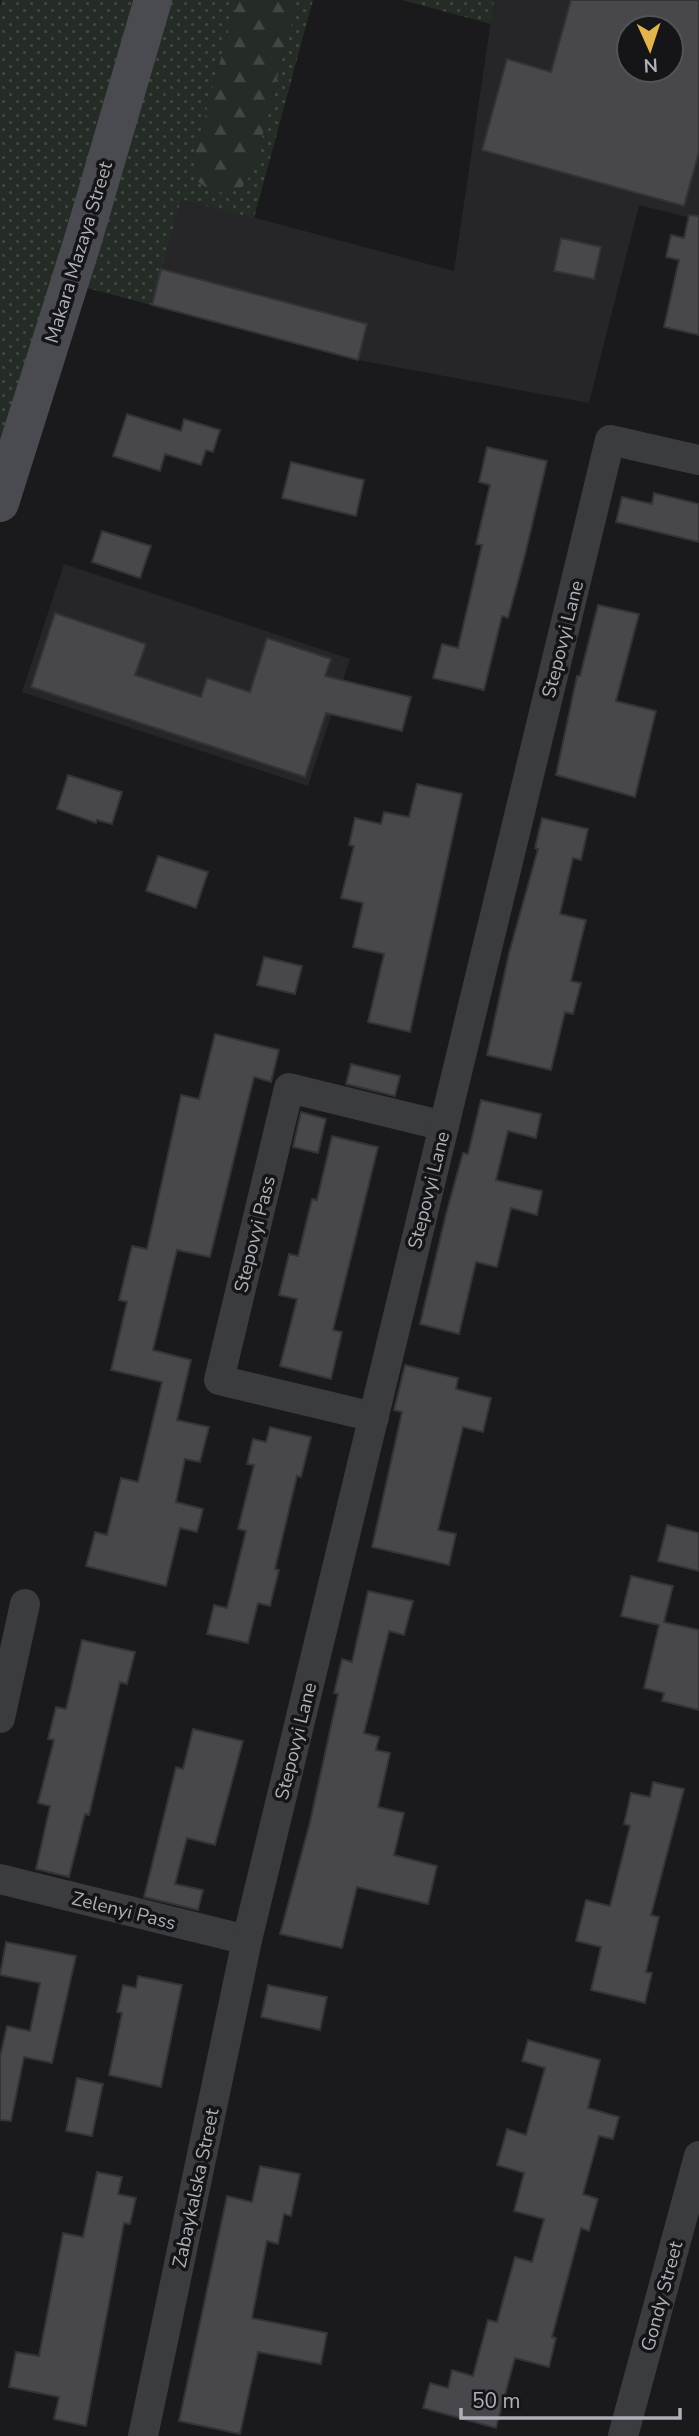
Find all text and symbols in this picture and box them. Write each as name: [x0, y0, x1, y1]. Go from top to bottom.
north arrow: [615, 14, 685, 84]
text: N: [643, 52, 659, 78]
street label: Makara Mazaya Street: [39, 158, 119, 346]
street label: Stepovyi Lane: [536, 578, 590, 701]
street label: Stepovyi Lane: [402, 1129, 456, 1252]
street label: Stepovyi Pass: [228, 1173, 282, 1295]
street label: Stepovyi Lane: [269, 1680, 323, 1803]
street label: Zelenyi Pass: [69, 1885, 178, 1936]
street label: Zabaykalska Street: [166, 2106, 226, 2270]
street label: Gondy Street: [635, 2238, 689, 2354]
scale bar: [461, 2376, 680, 2420]
text: 50 m: [472, 2387, 521, 2415]

